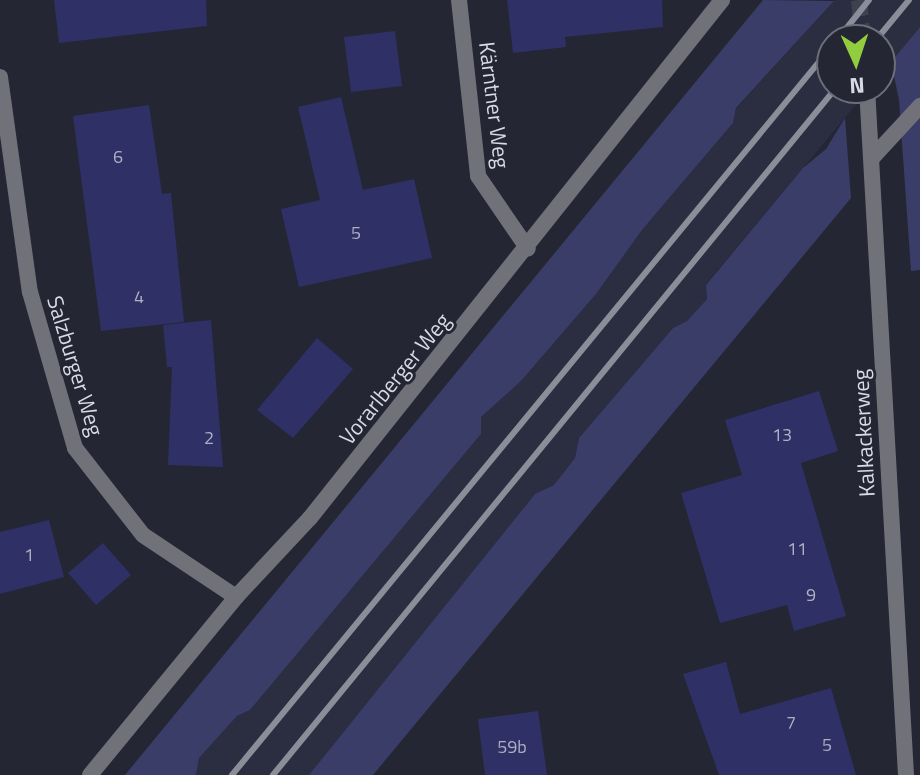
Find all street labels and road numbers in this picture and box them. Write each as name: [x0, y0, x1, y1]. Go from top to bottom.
street label: Kärntner Weg: [473, 40, 515, 170]
street label: Salzburger Weg: [41, 293, 109, 439]
street label: Vorarlberger Weg: [334, 308, 456, 450]
street label: Kalkackerweg: [847, 369, 881, 497]

